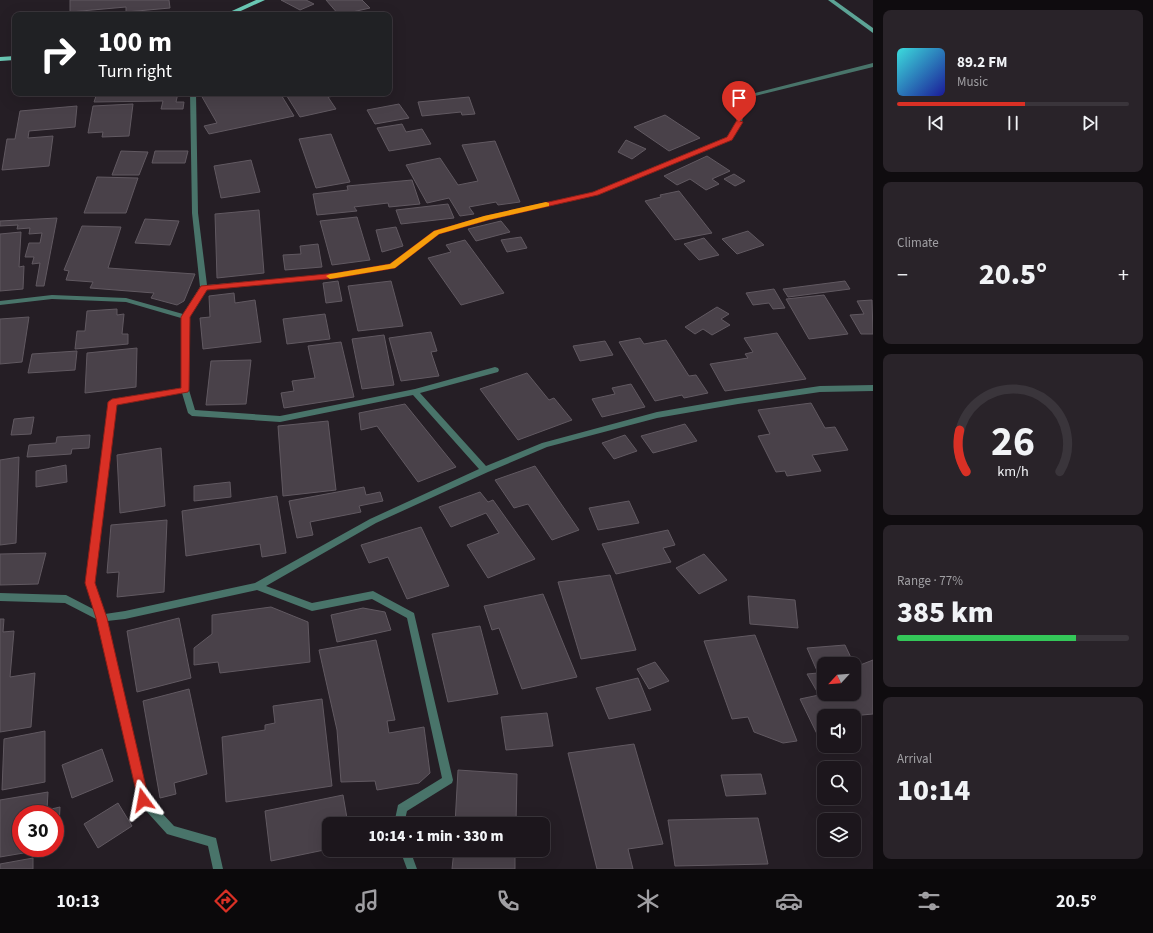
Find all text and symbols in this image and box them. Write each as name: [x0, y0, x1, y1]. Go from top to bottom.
text: 100 m: [98, 22, 172, 62]
icon: right: [32, 28, 84, 80]
text: 89.2 FM: [957, 52, 1008, 73]
text: Turn right: [98, 59, 172, 84]
text: Music: [957, 73, 988, 91]
pin: [722, 81, 756, 122]
icon: arrive: [728, 87, 750, 109]
icon: previous: [925, 112, 947, 134]
icon: pause: [1002, 112, 1024, 134]
icon: next: [1079, 112, 1101, 134]
text: Climate: [897, 234, 939, 252]
text: 20.5°: [979, 253, 1047, 296]
text: −: [897, 259, 908, 291]
text: +: [1118, 259, 1129, 291]
text: 26: [991, 412, 1035, 472]
text: km/h: [997, 461, 1029, 482]
text: Range · 77%: [897, 572, 963, 590]
text: 385 km: [897, 591, 994, 634]
north arrow: [817, 657, 861, 701]
map controls: [817, 657, 861, 857]
button: sound: [817, 709, 861, 753]
text: Arrival: [897, 750, 932, 768]
button: search: [817, 761, 861, 805]
text: 10:14: [897, 769, 970, 812]
position arrow: [122, 779, 164, 821]
speed limit sign: 30: [12, 805, 64, 857]
button: layers: [817, 813, 861, 857]
text: 10:14 · 1 min · 330 m: [369, 826, 503, 847]
icon: directions: [212, 887, 240, 915]
icon: music: [353, 887, 381, 915]
icon: phone: [494, 887, 522, 915]
icon: climate: [634, 887, 662, 915]
icon: car: [775, 887, 803, 915]
icon: filters: [915, 887, 943, 915]
text: 10:13: [56, 889, 100, 914]
text: 20.5°: [1056, 889, 1097, 914]

